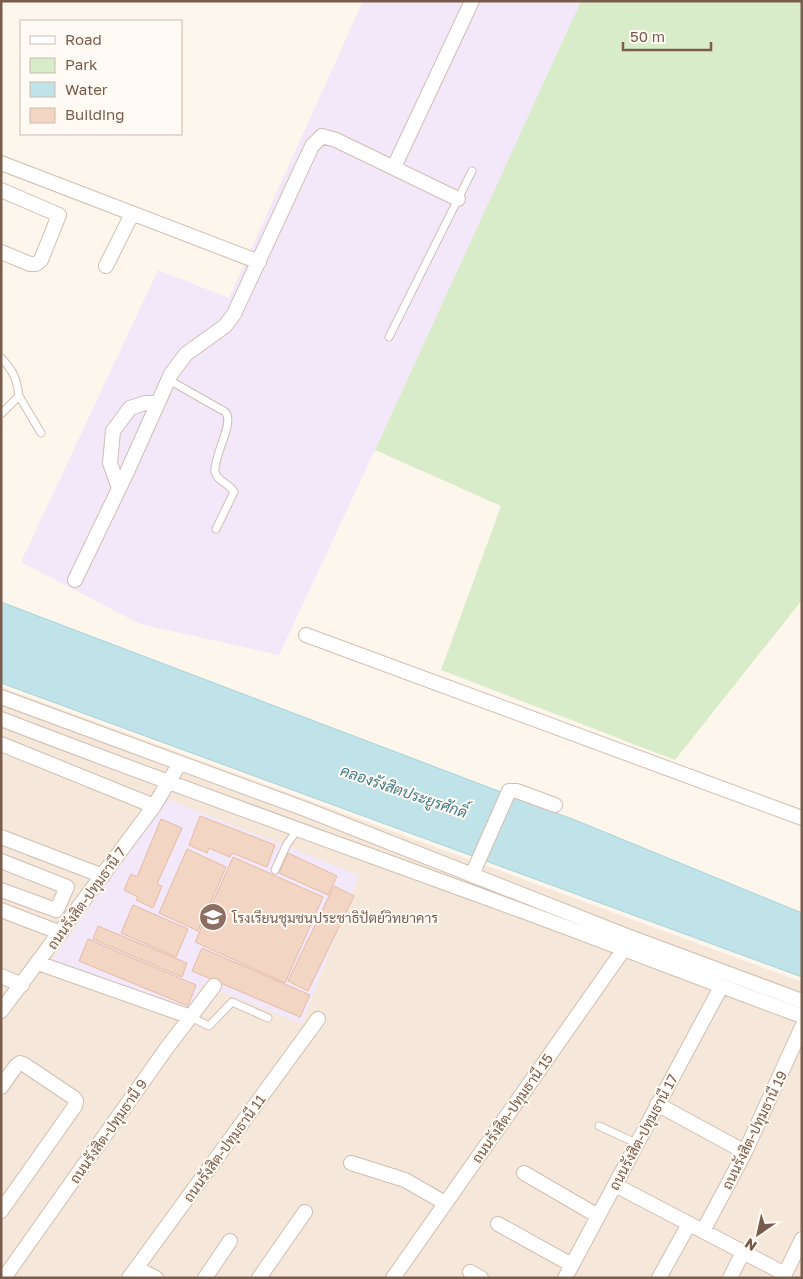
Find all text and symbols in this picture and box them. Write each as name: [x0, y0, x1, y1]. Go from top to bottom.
legend: [20, 20, 182, 135]
scale bar: [623, 20, 710, 52]
text: 50 m: [630, 27, 665, 45]
text: Road: [65, 30, 102, 48]
text: Park: [65, 55, 98, 73]
text: Water: [65, 80, 108, 98]
text: Building: [65, 105, 125, 123]
water label: คลองรังสิตประยูรศักดิ์: [338, 756, 474, 824]
street label: ถนนรังสิต-ปทุมธานี 7: [43, 844, 130, 954]
school or university icon: โรงเรียนชุมชนประชาธิปัตย์วิทยาคาร: [198, 902, 228, 932]
place label: โรงเรียนชุมชนประชาธิปัตย์วิทยาคาร: [231, 909, 438, 928]
street label: ถนนรังสิต-ปทุมธานี 15: [468, 1050, 558, 1167]
street label: ถนนรังสิต-ปทุมธานี 19: [718, 1068, 792, 1193]
street label: ถนนรังสิต-ปทุมธานี 17: [605, 1071, 683, 1194]
street label: ถนนรังสิต-ปทุมธานี 9: [66, 1076, 152, 1188]
street label: ถนนรังสิต-ปทุมธานี 11: [179, 1091, 270, 1206]
north arrow: [733, 1209, 783, 1259]
text: N: [741, 1235, 760, 1255]

